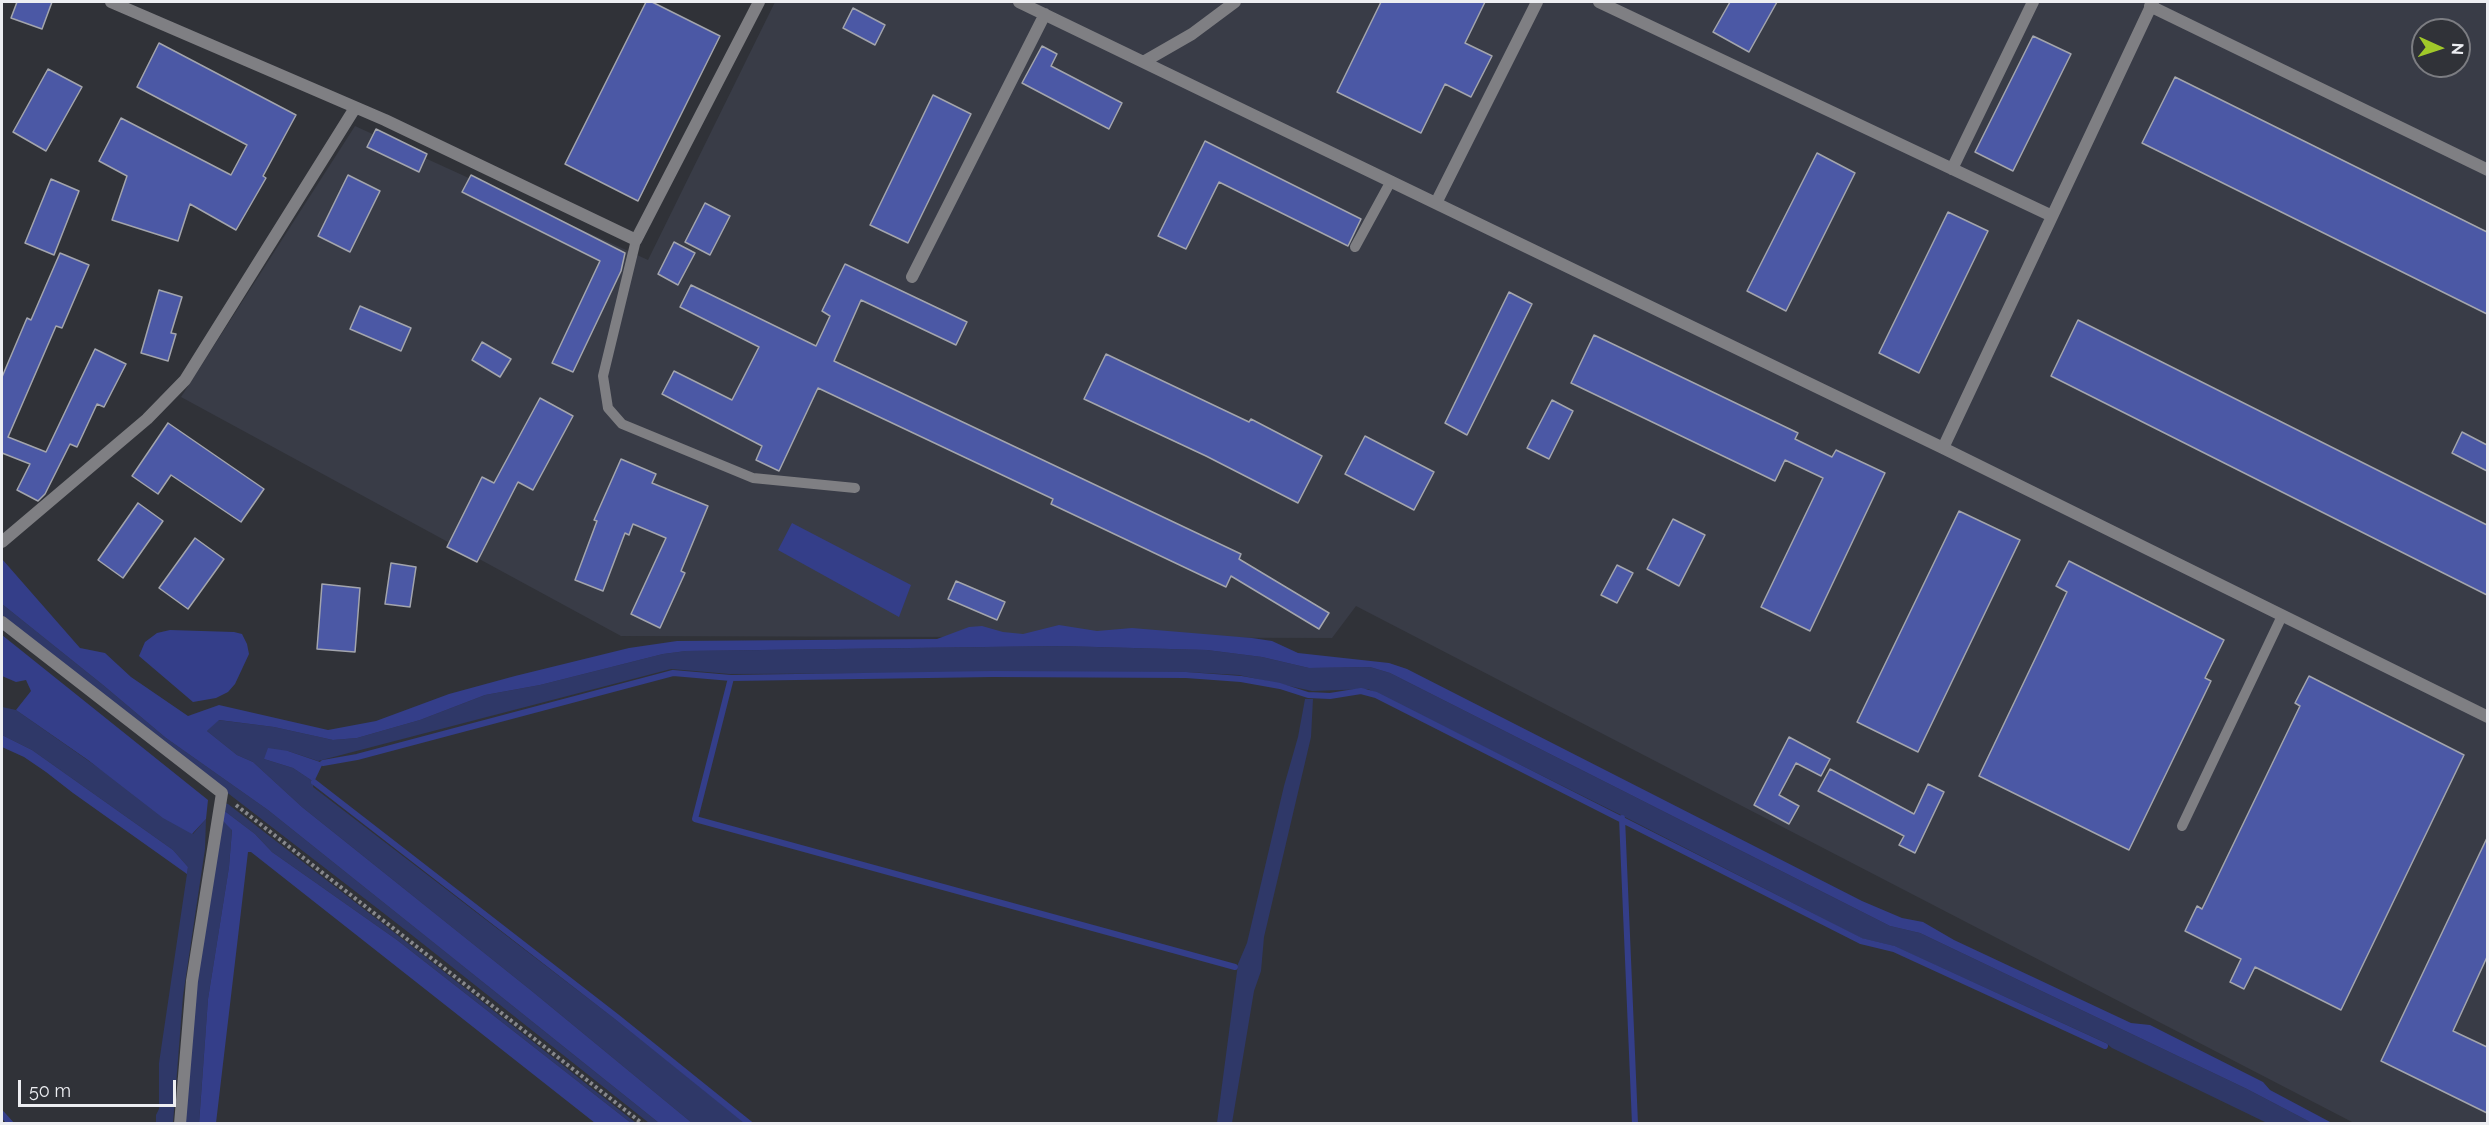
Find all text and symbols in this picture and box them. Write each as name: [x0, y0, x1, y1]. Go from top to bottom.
north arrow: [2411, 18, 2471, 78]
text: N: [2448, 42, 2467, 55]
scale bar: [21, 1068, 178, 1106]
text: 50 m: [29, 1080, 71, 1101]

